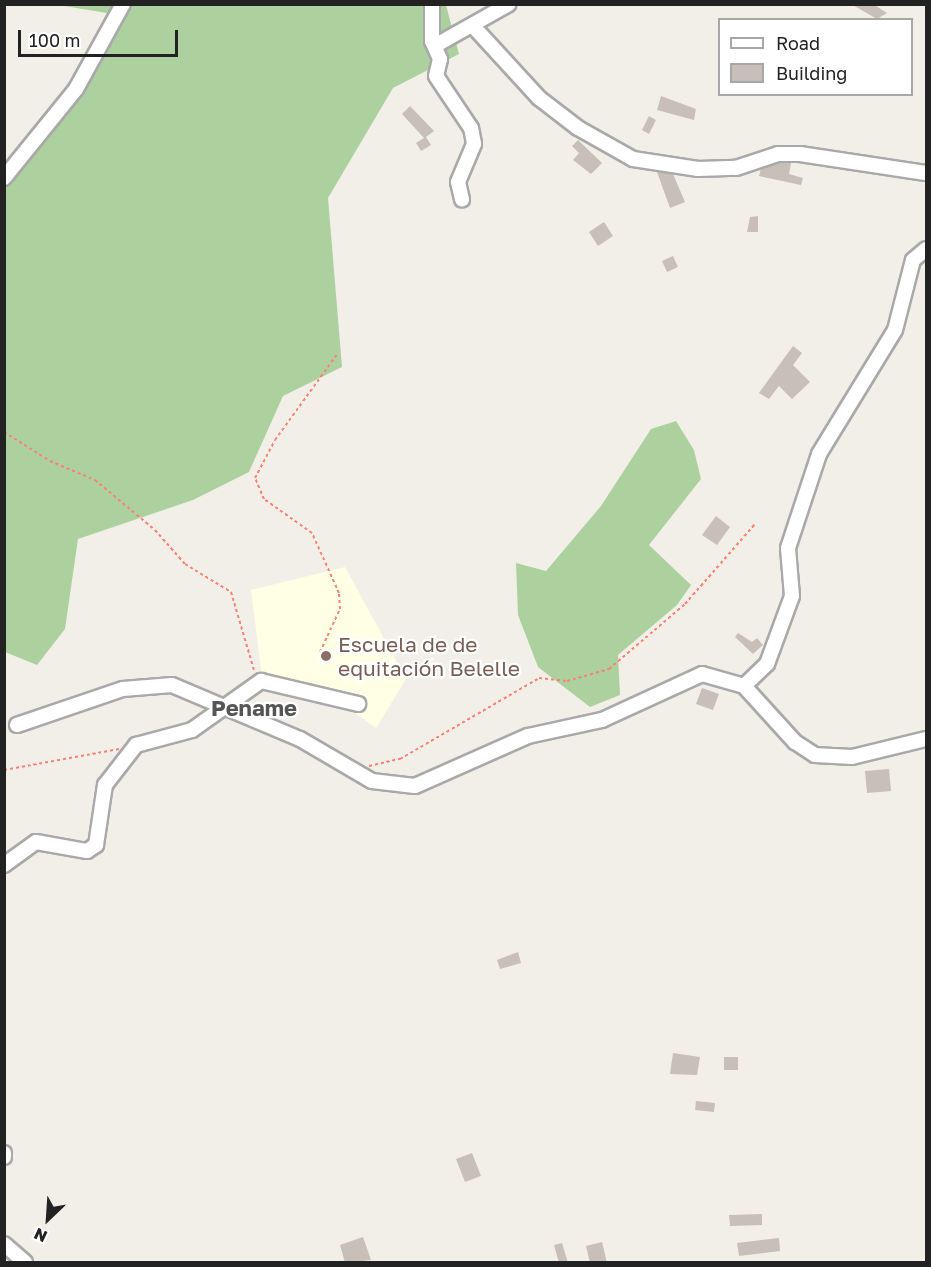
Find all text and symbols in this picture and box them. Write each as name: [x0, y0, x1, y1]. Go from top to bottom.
scale bar: [21, 18, 182, 56]
legend: [718, 18, 913, 96]
text: 100 m: [29, 29, 80, 51]
text: Road: [776, 32, 820, 54]
text: Building: [776, 62, 847, 84]
place label: Escuela de de equitación Belelle: [338, 631, 520, 681]
marker: Escuela de de equitación Belelle: [319, 649, 333, 663]
district label: Pename: [211, 695, 297, 721]
north arrow: [18, 1189, 78, 1249]
text: N: [31, 1224, 50, 1247]

